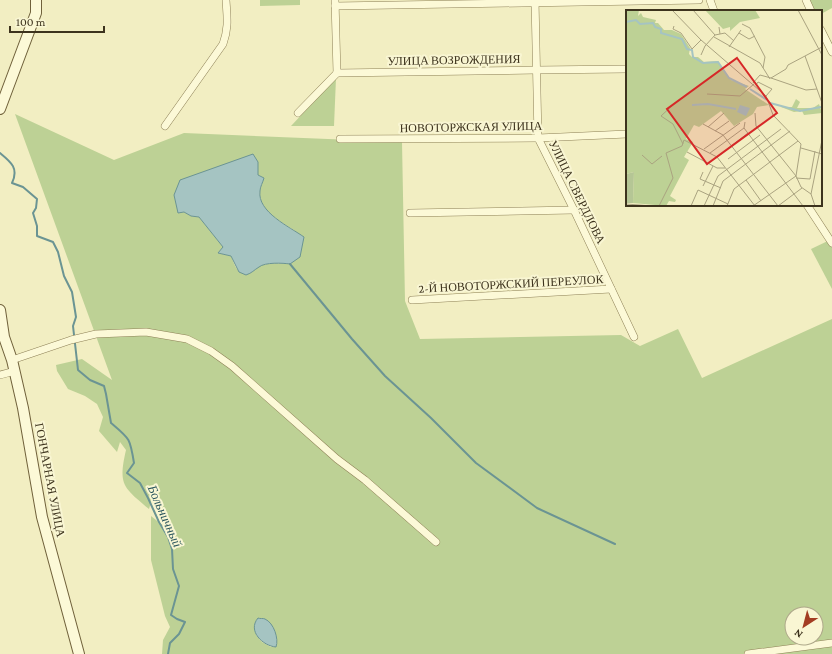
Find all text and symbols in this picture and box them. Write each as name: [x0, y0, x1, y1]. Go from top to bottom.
scale bar: [10, 8, 104, 34]
inset map: [626, 10, 822, 206]
text: 100 m: [16, 15, 46, 29]
street label: УЛИЦА ВОЗРОЖДЕНИЯ: [387, 52, 521, 68]
street label: НОВОТОРЖСКАЯ УЛИЦА: [400, 119, 543, 135]
street label: УЛИЦА СВЕРДЛОВА: [546, 138, 608, 246]
street label: 2-Й НОВОТОРЖСКИЙ ПЕРЕУЛОК: [418, 272, 605, 296]
street label: ГОНЧАРНАЯ УЛИЦА: [32, 422, 68, 539]
water label: Больничный: [144, 482, 186, 550]
north arrow: [784, 606, 824, 646]
text: N: [791, 627, 805, 641]

